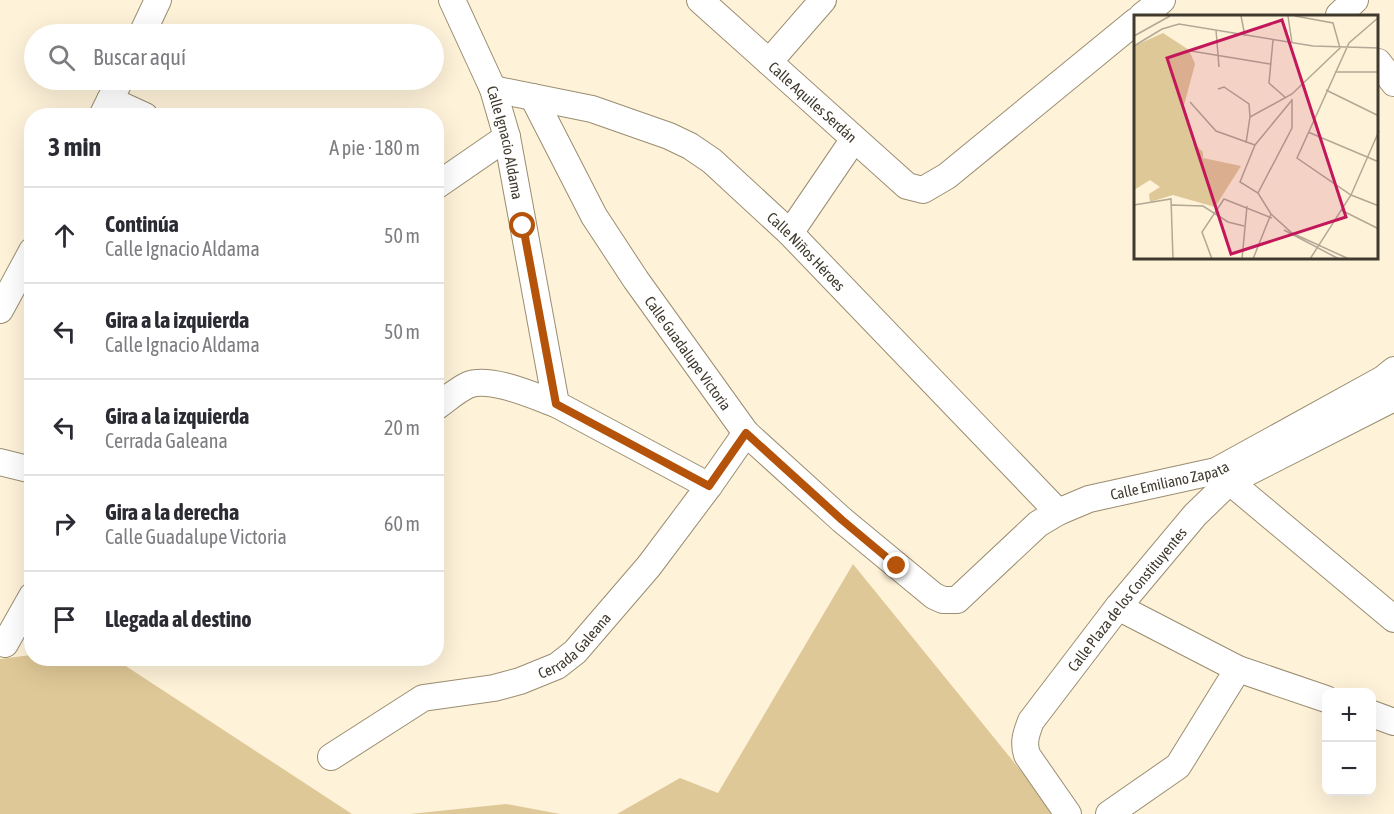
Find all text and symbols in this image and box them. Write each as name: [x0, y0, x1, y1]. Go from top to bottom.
inset map: [1134, 15, 1379, 260]
search box: [24, 24, 444, 90]
icon: search: [45, 41, 78, 74]
text: Buscar aquí: [93, 44, 186, 70]
street label: Calle Aquiles Serdán: [766, 58, 861, 146]
street label: Calle Ignacio Aldama: [484, 84, 527, 201]
text: 3 min: [48, 132, 101, 162]
text: A pie · 180 m: [329, 136, 420, 159]
street label: Calle Niños Héroes: [764, 208, 849, 294]
text: Continúa: [105, 211, 179, 237]
route start: [509, 212, 535, 238]
icon: ahead: [48, 219, 81, 252]
text: 50 m: [384, 224, 420, 247]
text: Calle Ignacio Aldama: [105, 237, 260, 260]
street label: Calle Guadalupe Victoria: [642, 292, 735, 413]
text: Gira a la izquierda: [105, 307, 249, 333]
icon: left: [48, 315, 81, 348]
text: 50 m: [384, 320, 420, 343]
text: Calle Ignacio Aldama: [105, 333, 260, 356]
text: Gira a la izquierda: [105, 403, 249, 429]
icon: left: [48, 411, 81, 444]
text: 20 m: [384, 416, 420, 439]
text: Cerrada Galeana: [105, 429, 228, 452]
street label: Calle Emiliano Zapata: [1109, 457, 1232, 503]
text: Gira a la derecha: [105, 499, 239, 525]
icon: right: [48, 507, 81, 540]
text: 60 m: [384, 512, 420, 535]
street label: Calle Plaza de los Constituyentes: [1064, 524, 1190, 674]
text: Calle Guadalupe Victoria: [105, 525, 287, 548]
route end: [883, 552, 909, 578]
icon: arrive: [48, 603, 81, 636]
text: Llegada al destino: [105, 606, 252, 632]
street label: Cerrada Galeana: [535, 609, 614, 681]
map controls: [1322, 688, 1376, 796]
button: +: [1322, 688, 1376, 742]
button: −: [1322, 742, 1376, 796]

